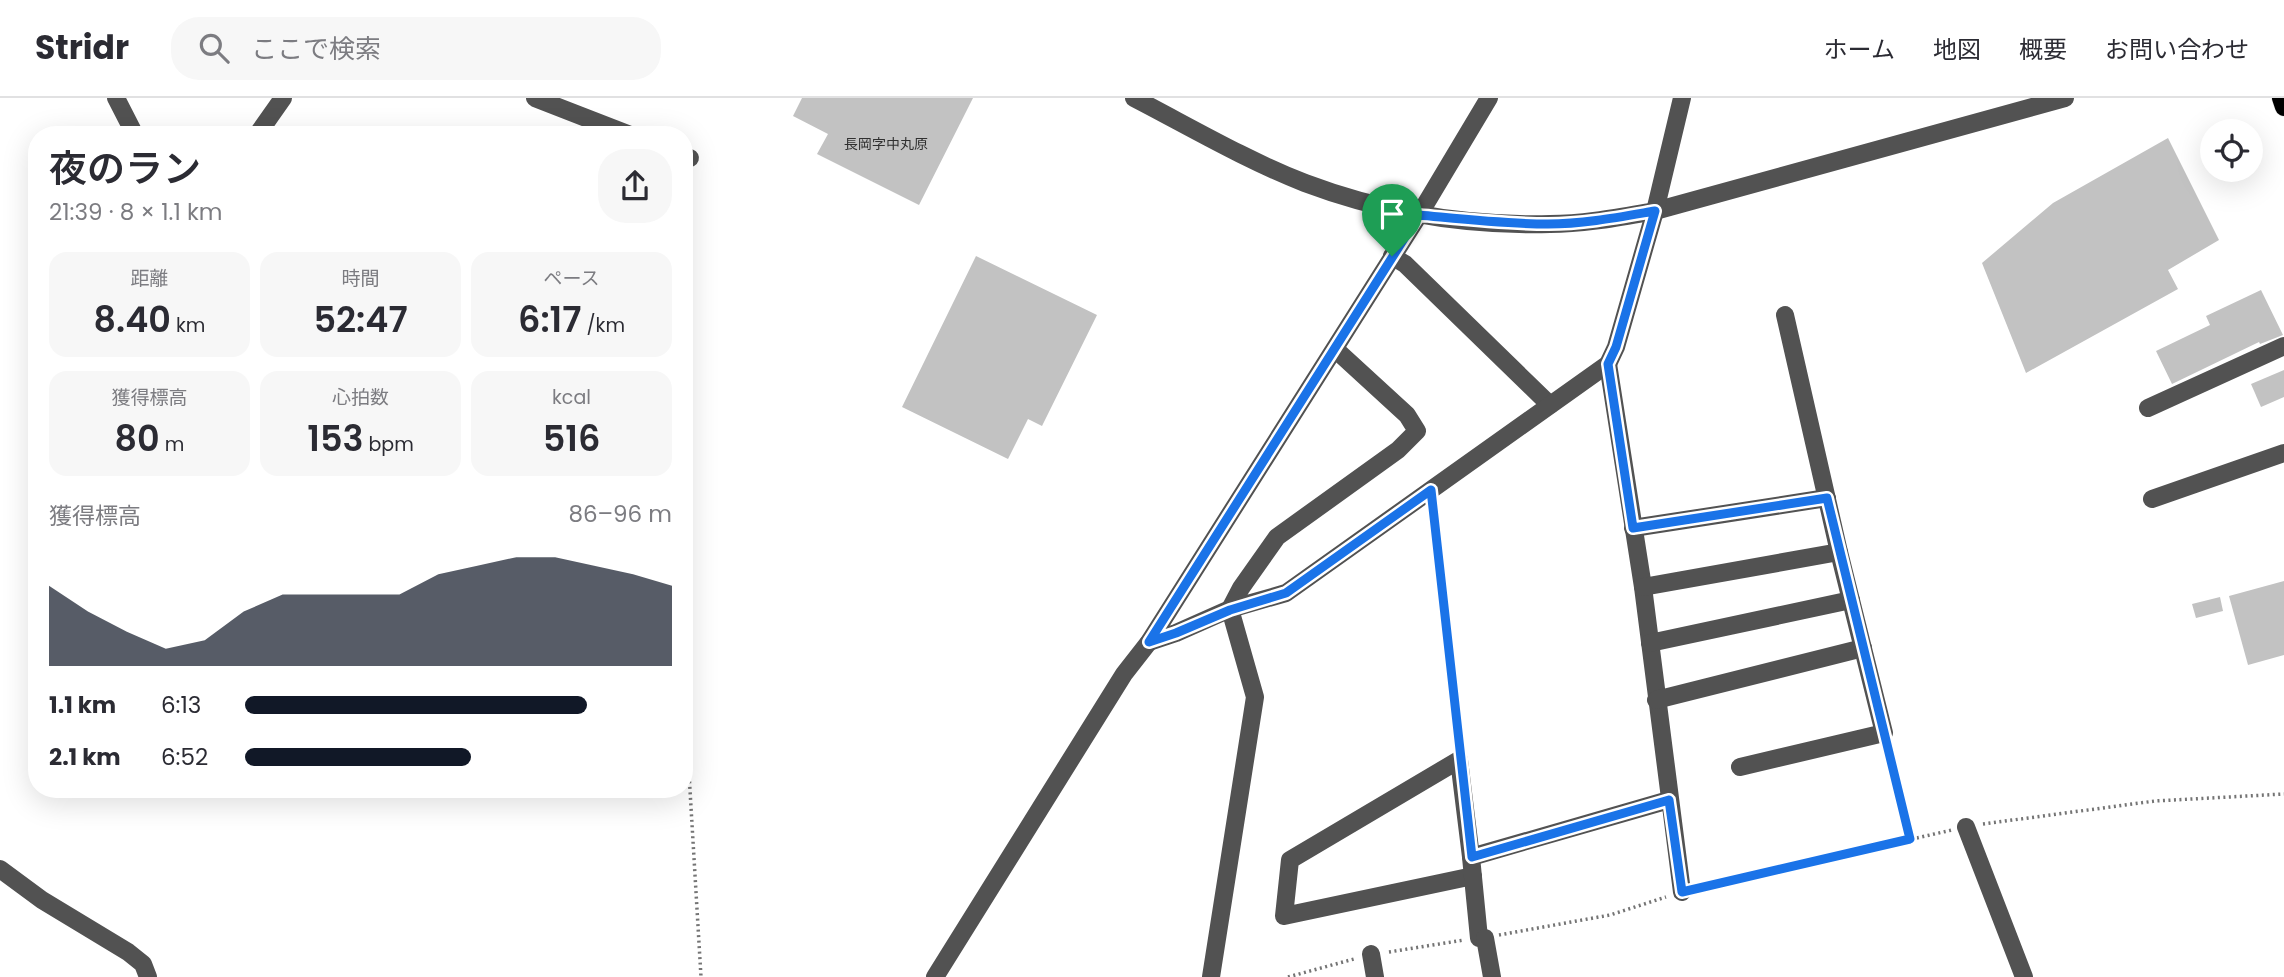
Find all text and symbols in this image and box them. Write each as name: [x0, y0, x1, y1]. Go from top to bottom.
search box: [171, 17, 661, 80]
text: Stridr: [35, 24, 129, 71]
icon: search: [195, 29, 233, 67]
text: ここで検索: [251, 31, 381, 67]
text: ホーム: [1824, 33, 1895, 66]
text: 地図: [1933, 33, 1981, 66]
text: 概要: [2019, 33, 2067, 66]
text: お問い合わせ: [2105, 33, 2249, 66]
map controls: [2200, 119, 2263, 182]
button: locate: [2200, 119, 2263, 182]
house number: 長岡字中丸原: [844, 134, 928, 154]
text: 夜のラン: [49, 142, 201, 195]
button: share: [598, 149, 672, 223]
pin: [1362, 184, 1422, 256]
icon: arrive: [1373, 195, 1411, 233]
text: 21:39 · 8 × 1.1 km: [49, 196, 223, 228]
text: 距離: [130, 265, 169, 292]
text: 時間: [341, 265, 380, 292]
text: ペース: [543, 265, 600, 292]
text: 8.40: [94, 295, 171, 344]
text: 52:47: [313, 295, 408, 344]
text: 6:17: [518, 295, 581, 344]
text: km: [171, 312, 205, 339]
text: /km: [581, 312, 625, 339]
text: 獲得標高: [111, 384, 188, 411]
text: 心拍数: [332, 384, 389, 411]
text: kcal: [552, 384, 591, 411]
text: 80: [115, 414, 160, 463]
text: 153: [307, 414, 363, 463]
text: 516: [543, 414, 600, 463]
text: m: [160, 431, 184, 458]
text: bpm: [363, 431, 414, 458]
text: 86–96 m: [568, 498, 672, 530]
text: 獲得標高: [49, 500, 141, 532]
text: 1.1 km: [49, 689, 116, 721]
text: 6:13: [161, 689, 201, 721]
text: 2.1 km: [49, 741, 121, 773]
text: 6:52: [161, 741, 208, 773]

